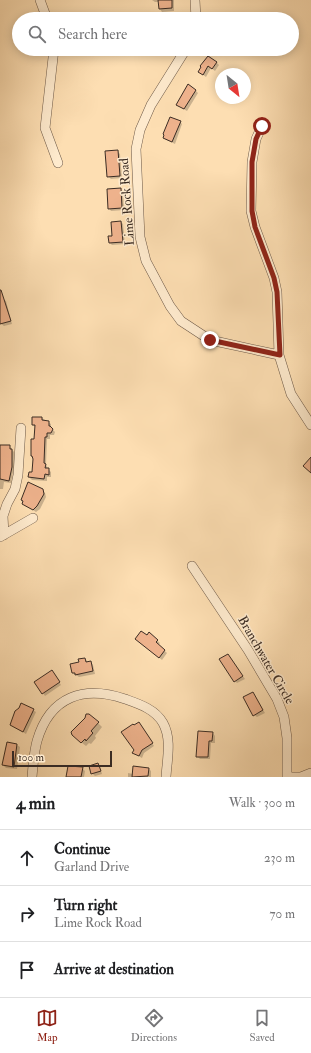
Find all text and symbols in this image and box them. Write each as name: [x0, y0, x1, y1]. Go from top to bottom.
search box: [12, 12, 299, 56]
icon: search: [26, 23, 48, 45]
text: Search here: [58, 25, 127, 44]
north arrow: [215, 68, 251, 104]
route start: [253, 117, 271, 135]
street label: Lime Rock Road: [116, 157, 138, 246]
route end: [201, 331, 219, 349]
street label: Branchwater Circle: [234, 613, 298, 708]
scale bar: [12, 749, 112, 768]
text: 100 m: [18, 751, 44, 764]
text: 4 min: [16, 793, 55, 814]
text: Walk · 300 m: [229, 795, 295, 811]
text: Continue: [54, 840, 110, 859]
icon: ahead: [16, 847, 38, 869]
text: 230 m: [264, 850, 295, 866]
text: Garland Drive: [54, 859, 129, 875]
text: Turn right: [54, 896, 117, 915]
icon: right: [16, 903, 38, 925]
text: 70 m: [270, 906, 295, 922]
text: Lime Rock Road: [54, 915, 142, 931]
icon: arrive: [16, 959, 38, 981]
text: Arrive at destination: [54, 960, 174, 979]
tab: Map: [36, 1007, 58, 1044]
tab: Directions: [131, 1007, 177, 1044]
tab: Saved: [250, 1007, 275, 1044]

